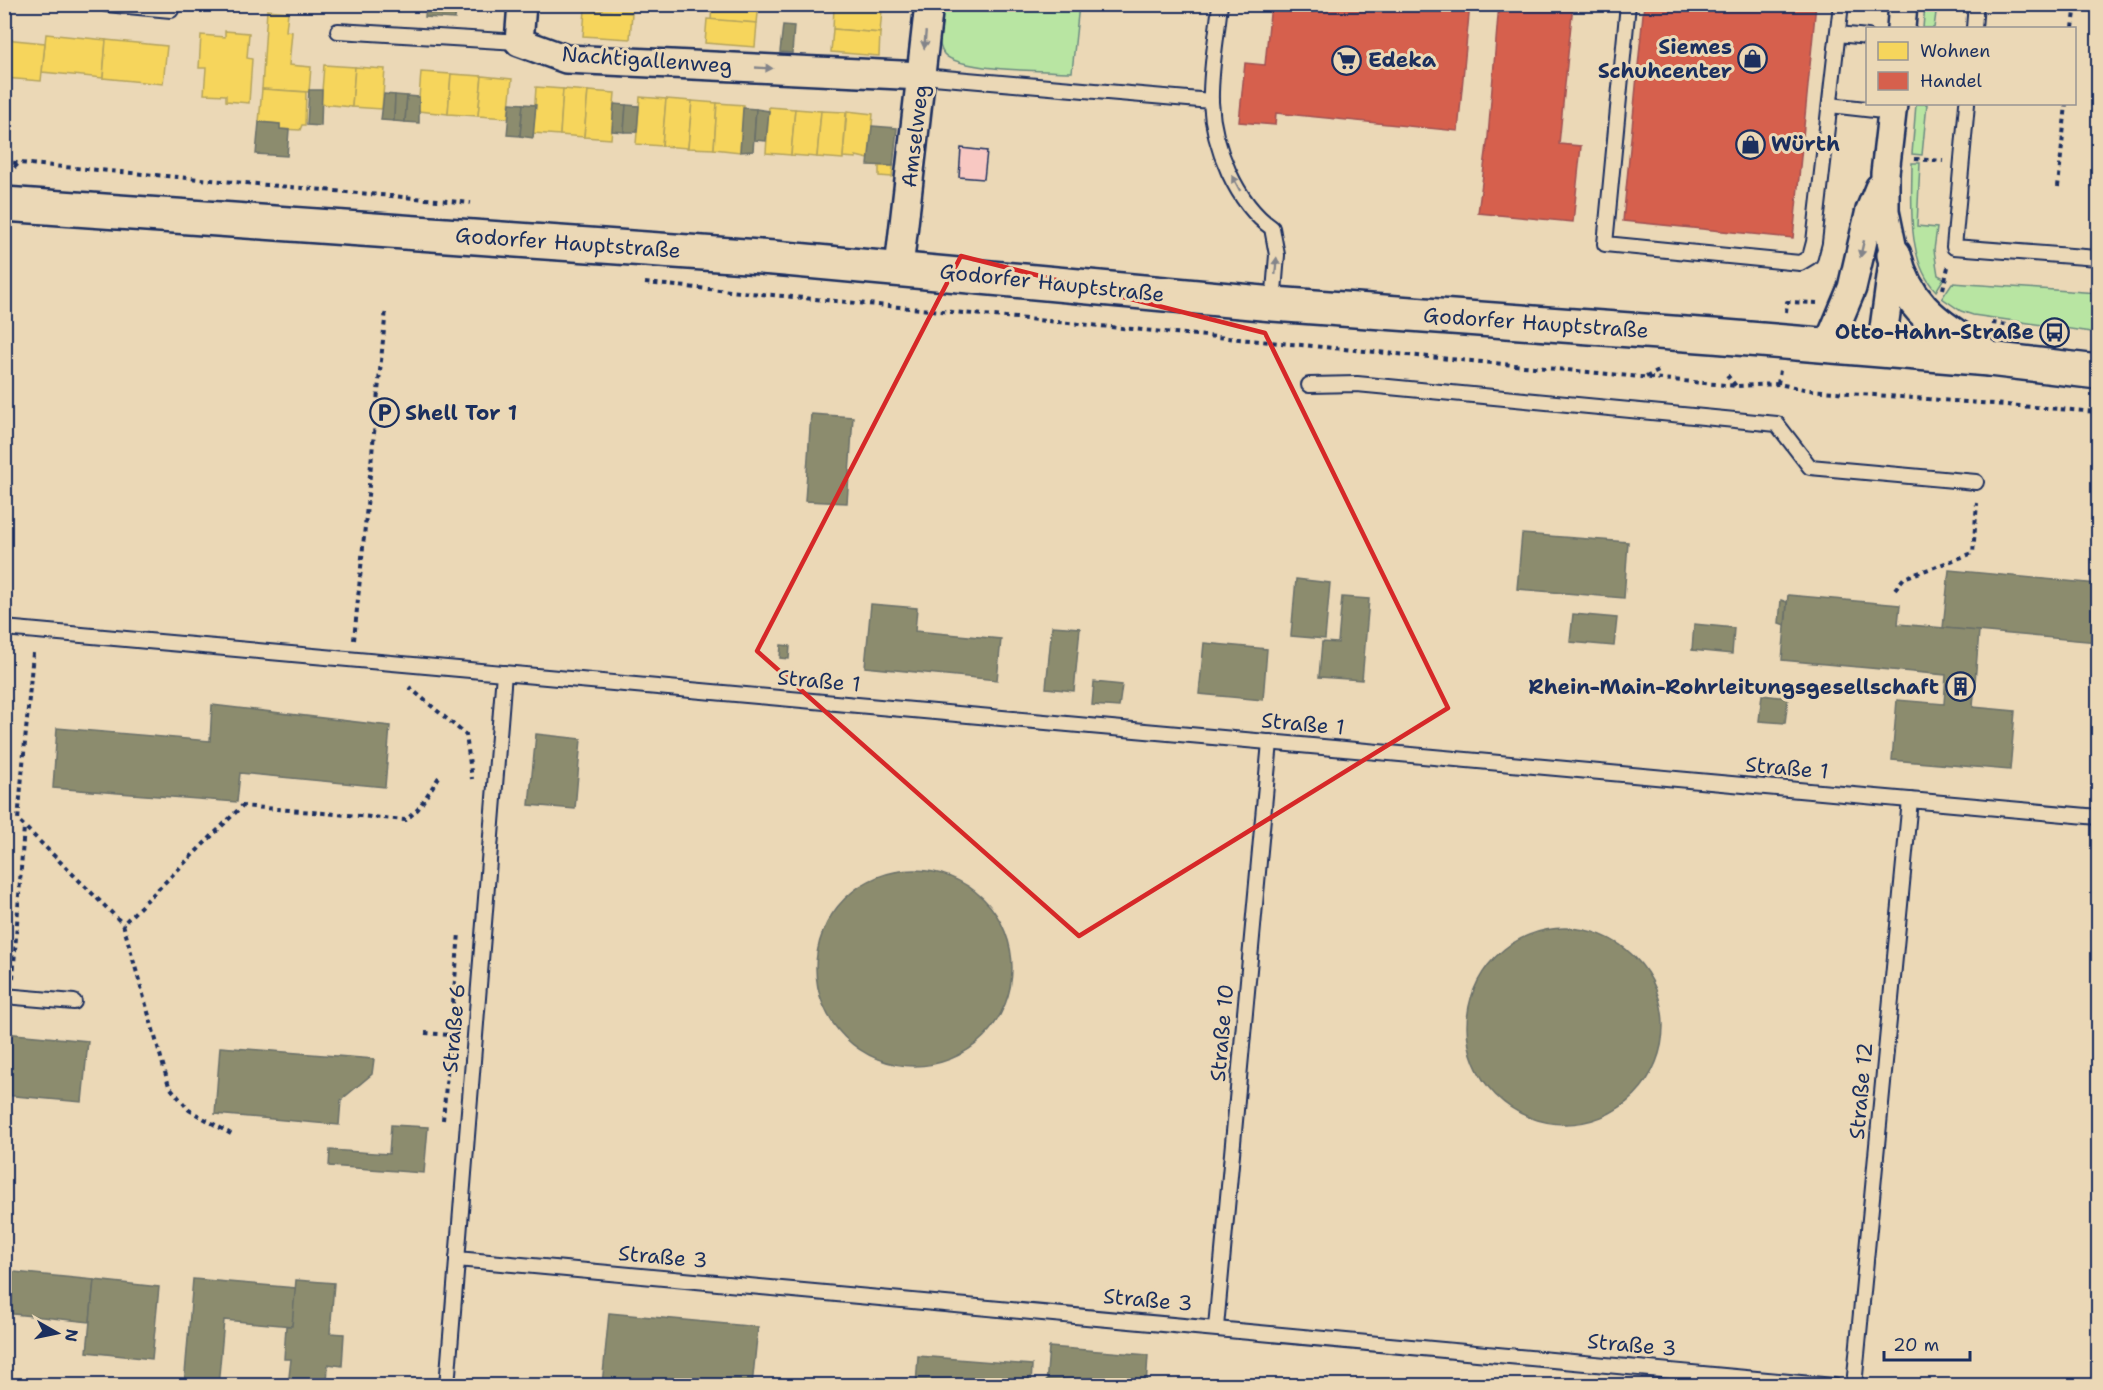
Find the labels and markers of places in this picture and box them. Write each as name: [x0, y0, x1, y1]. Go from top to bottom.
place label: Siemes Schuhcenter: [1598, 33, 1732, 85]
shop icon: Siemes Schuhcenter: [1737, 43, 1769, 75]
supermarket icon: Edeka: [1331, 44, 1363, 76]
place label: Edeka: [1368, 46, 1437, 74]
shop icon: Würth: [1734, 128, 1766, 160]
place label: Würth: [1771, 130, 1840, 158]
bus stop icon: Otto-Hahn-Straße: [2039, 316, 2071, 348]
place label: Otto-Hahn-Straße: [1835, 318, 2034, 346]
parking icon: Shell Tor 1: [368, 397, 400, 429]
place label: Shell Tor 1: [405, 399, 517, 427]
building icon: Rhein-Main-Rohrleitungsgesellschaft: [1944, 671, 1976, 703]
place label: Rhein-Main-Rohrleitungsgesellschaft: [1528, 673, 1939, 701]

